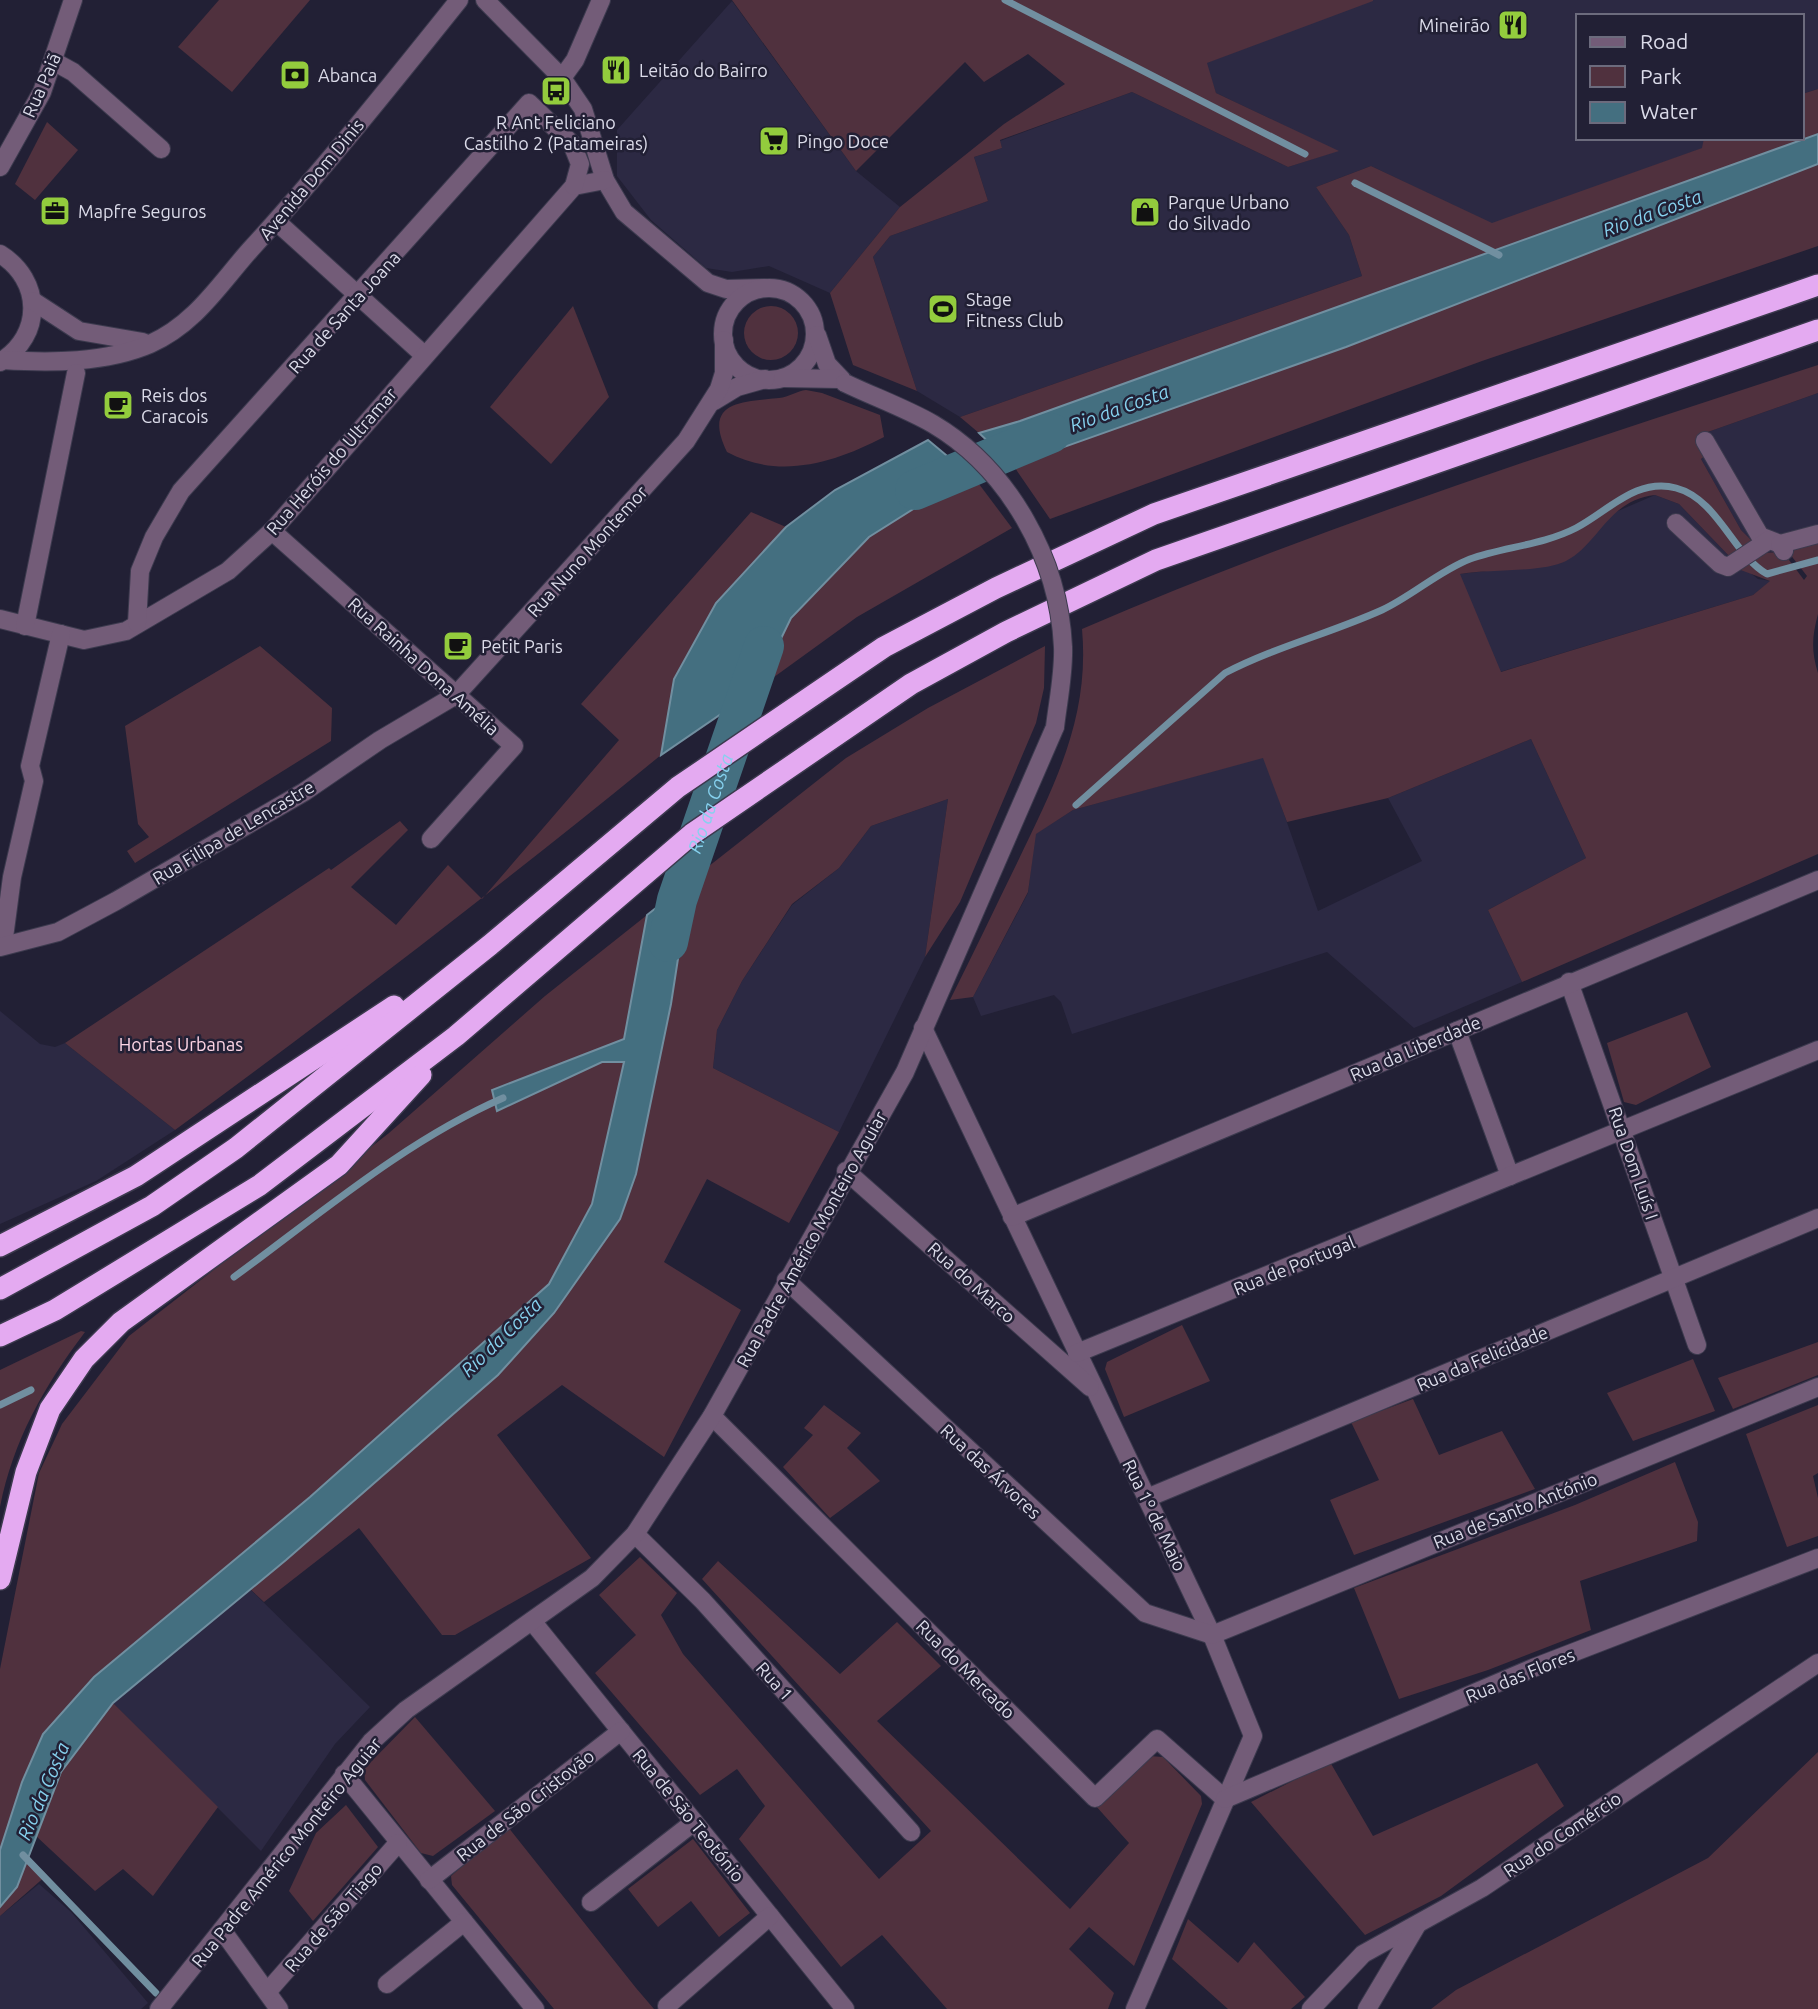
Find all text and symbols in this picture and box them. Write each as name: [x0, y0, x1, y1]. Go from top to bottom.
restaurant icon: Mineirão: [1496, 8, 1530, 42]
legend: [1576, 14, 1804, 140]
place label: Mineirão: [1419, 15, 1490, 35]
text: Road: [1640, 29, 1688, 53]
street label: Rua Paiã: [18, 50, 64, 120]
restaurant icon: Leitão do Bairro: [599, 53, 633, 87]
bank icon: Abanca: [278, 58, 312, 92]
place label: Leitão do Bairro: [639, 60, 768, 80]
text: Park: [1640, 64, 1682, 88]
place label: Abanca: [318, 65, 377, 85]
bus stop icon: R Ant Feliciano Castilho 2 (Patameiras): [539, 74, 573, 108]
text: Water: [1640, 99, 1698, 123]
place label: R Ant Feliciano Castilho 2 (Patameiras): [464, 112, 648, 154]
street label: Avenida Dom Dinis: [255, 115, 367, 243]
supermarket icon: Pingo Doce: [757, 124, 791, 158]
place label: Pingo Doce: [797, 131, 889, 151]
water label: Rio da Costa: [1600, 185, 1704, 241]
place label: Parque Urbano do Silvado: [1168, 192, 1289, 233]
office icon: Mapfre Seguros: [38, 194, 72, 228]
shop icon: Parque Urbano do Silvado: [1128, 195, 1162, 229]
place label: Mapfre Seguros: [78, 201, 206, 221]
street label: Rua de Santa Joana: [284, 247, 404, 377]
place label: Stage Fitness Club: [966, 289, 1063, 330]
sports icon: Stage Fitness Club: [926, 292, 960, 326]
water label: Rio da Costa: [1067, 380, 1171, 436]
street label: Rua Heróis do Ultramar: [262, 383, 400, 538]
place label: Reis dos Caracois: [141, 385, 209, 426]
cafe icon: Reis dos Caracois: [101, 388, 135, 422]
street label: Rua Nuno Montemor: [523, 481, 651, 621]
street label: Rua Rainha Dona Amélia: [344, 593, 504, 739]
cafe icon: Petit Paris: [441, 629, 475, 663]
place label: Petit Paris: [481, 636, 563, 656]
water label: Rio da Costa: [683, 751, 737, 856]
street label: Rua Filipa de Lencastre: [149, 776, 317, 888]
street label: Rua da Liberdade: [1347, 1011, 1483, 1085]
park label: Hortas Urbanas: [119, 1034, 243, 1054]
street label: Rua Dom Luís I: [1605, 1104, 1663, 1222]
street label: Rua Padre Américo Monteiro Aguiar: [732, 1107, 890, 1370]
street label: Rua de Portugal: [1230, 1231, 1358, 1298]
street label: Rua do Marco: [924, 1238, 1020, 1326]
water label: Rio da Costa: [456, 1293, 546, 1381]
street label: Rua da Felicidade: [1414, 1321, 1550, 1395]
street label: Rua das Árvores: [937, 1419, 1046, 1523]
street label: Rua 1º de Maio: [1119, 1456, 1191, 1574]
street label: Rua de Santo António: [1430, 1468, 1600, 1552]
street label: Rua do Mercado: [913, 1616, 1019, 1722]
street label: Rua das Flores: [1463, 1644, 1578, 1706]
street label: Rua 1: [753, 1658, 797, 1704]
street label: Rua Padre Américo Monteiro Aguiar: [187, 1733, 385, 1971]
water label: Rio da Costa: [13, 1739, 73, 1843]
street label: Rua de São Cristovão: [452, 1745, 598, 1865]
street label: Rua de São Teotónio: [629, 1745, 749, 1885]
street label: Rua do Comércio: [1500, 1787, 1624, 1881]
street label: Rua de São Tiago: [280, 1858, 386, 1976]

